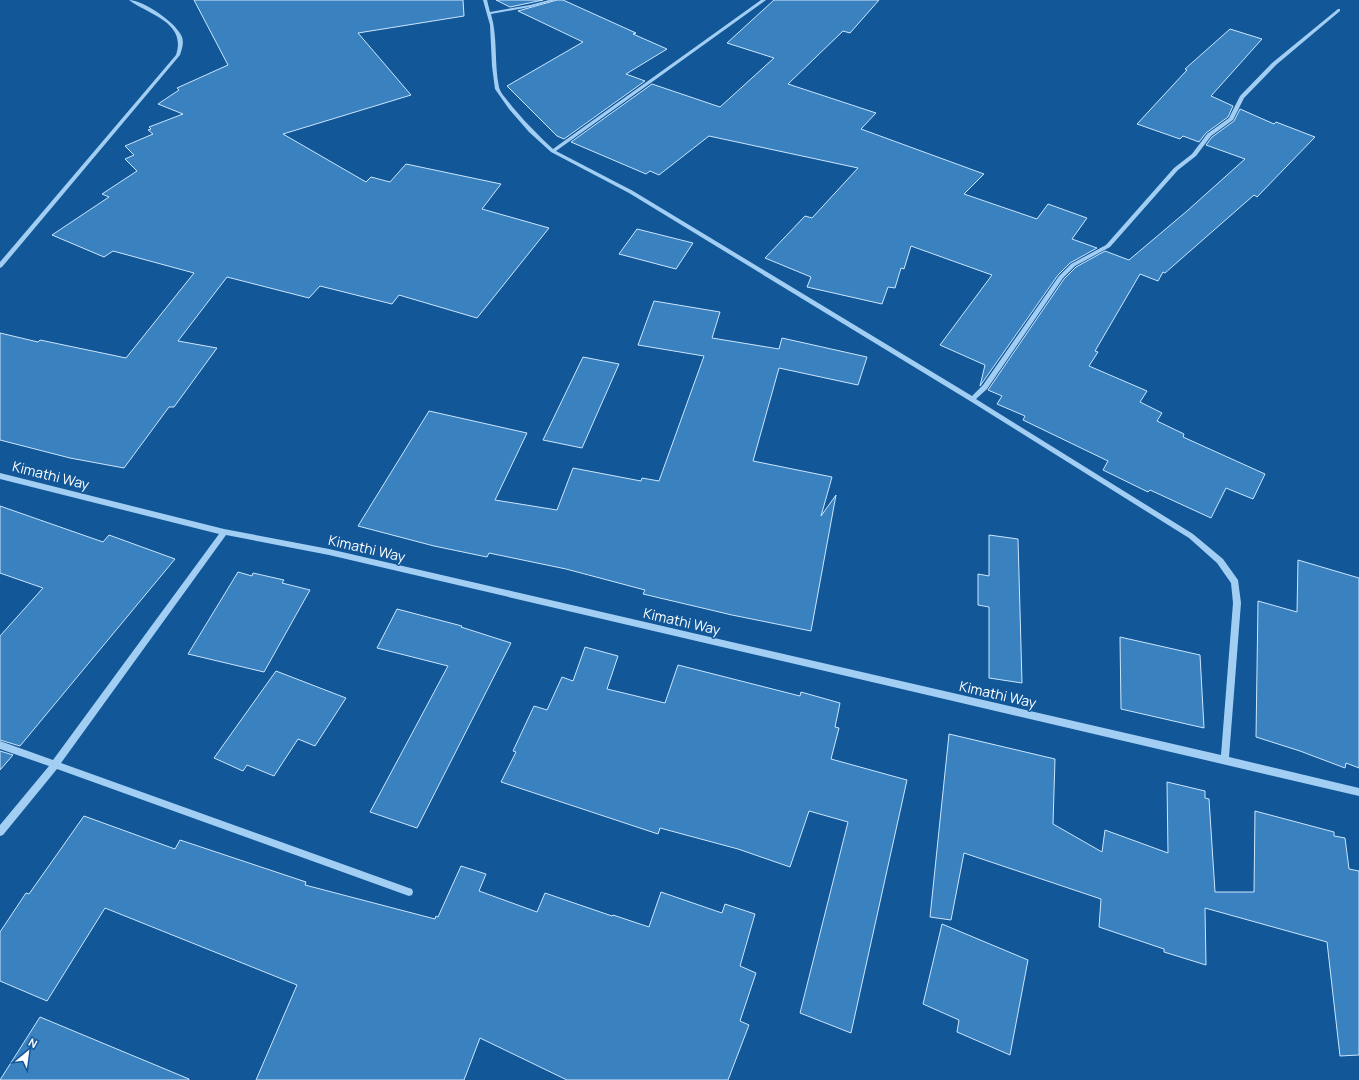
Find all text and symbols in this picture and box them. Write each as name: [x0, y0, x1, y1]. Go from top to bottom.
street label: Kimathi Way: [11, 456, 92, 494]
street label: Kimathi Way: [327, 530, 408, 566]
street label: Kimathi Way: [642, 603, 723, 639]
street label: Kimathi Way: [958, 676, 1039, 712]
north arrow: [8, 1032, 48, 1072]
text: N: [26, 1034, 40, 1051]

